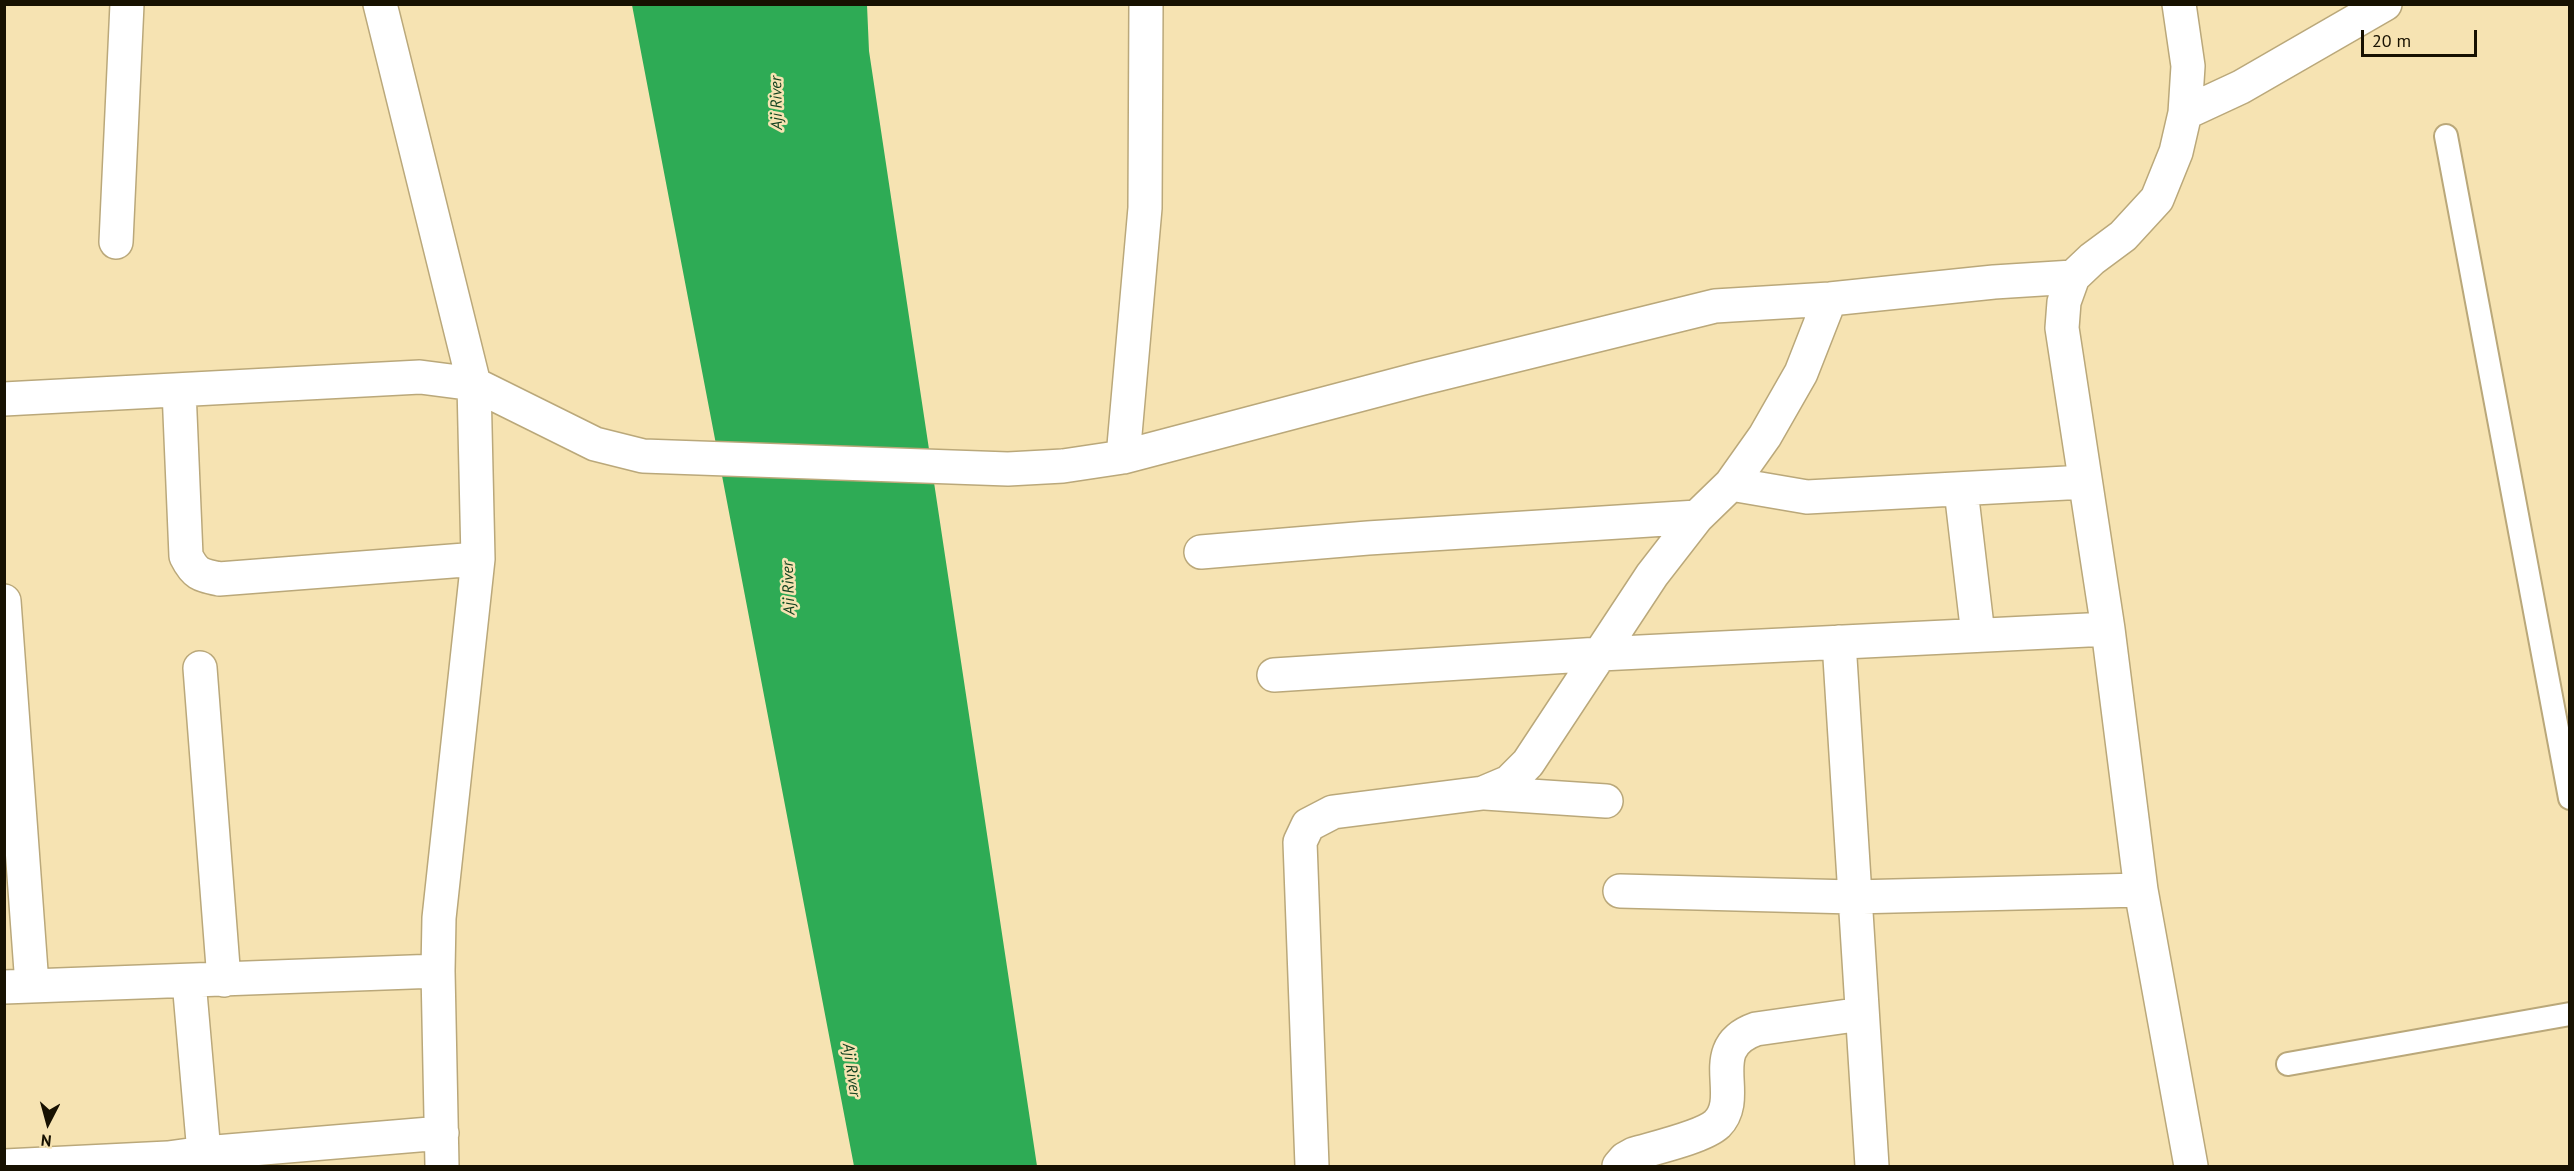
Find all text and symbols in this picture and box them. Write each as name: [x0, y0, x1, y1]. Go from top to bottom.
scale bar: [2364, 18, 2480, 56]
text: 20 m: [2372, 29, 2411, 52]
water label: Aji River: [767, 76, 787, 130]
water label: Aji River: [778, 561, 800, 615]
water label: Aji River: [838, 1042, 864, 1098]
north arrow: [18, 1093, 78, 1153]
text: N: [40, 1130, 52, 1151]

